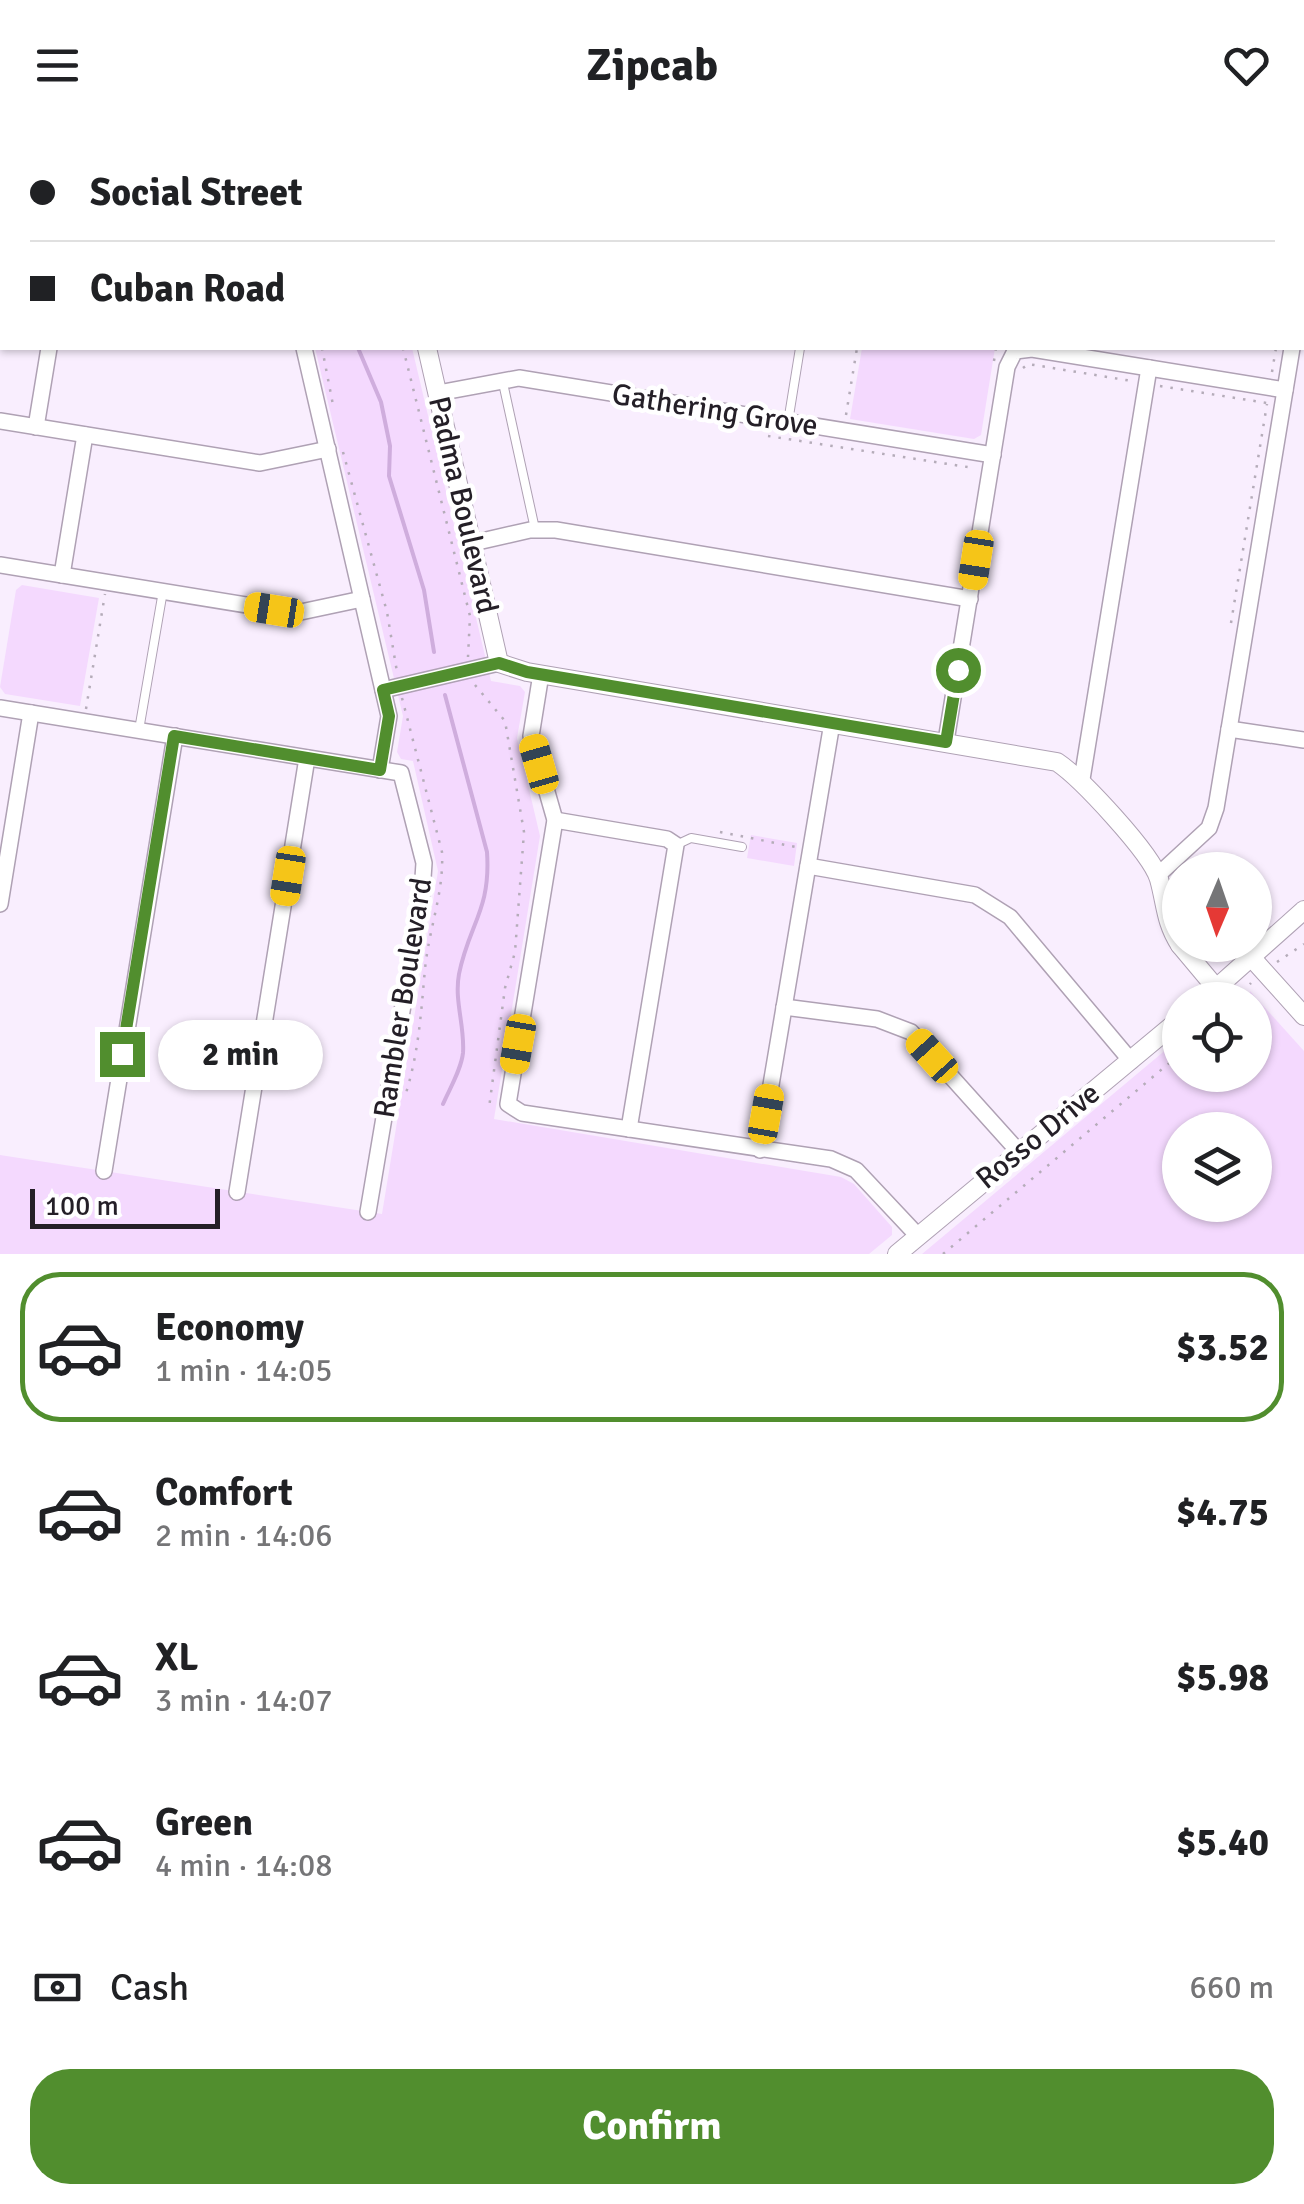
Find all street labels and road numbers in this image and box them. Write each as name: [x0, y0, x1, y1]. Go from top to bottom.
street label: Gathering Grove: [609, 375, 821, 445]
street label: Padma Boulevard: [420, 393, 506, 617]
street label: Rambler Boulevard: [366, 875, 440, 1121]
street label: Rosso Drive: [969, 1075, 1107, 1197]

